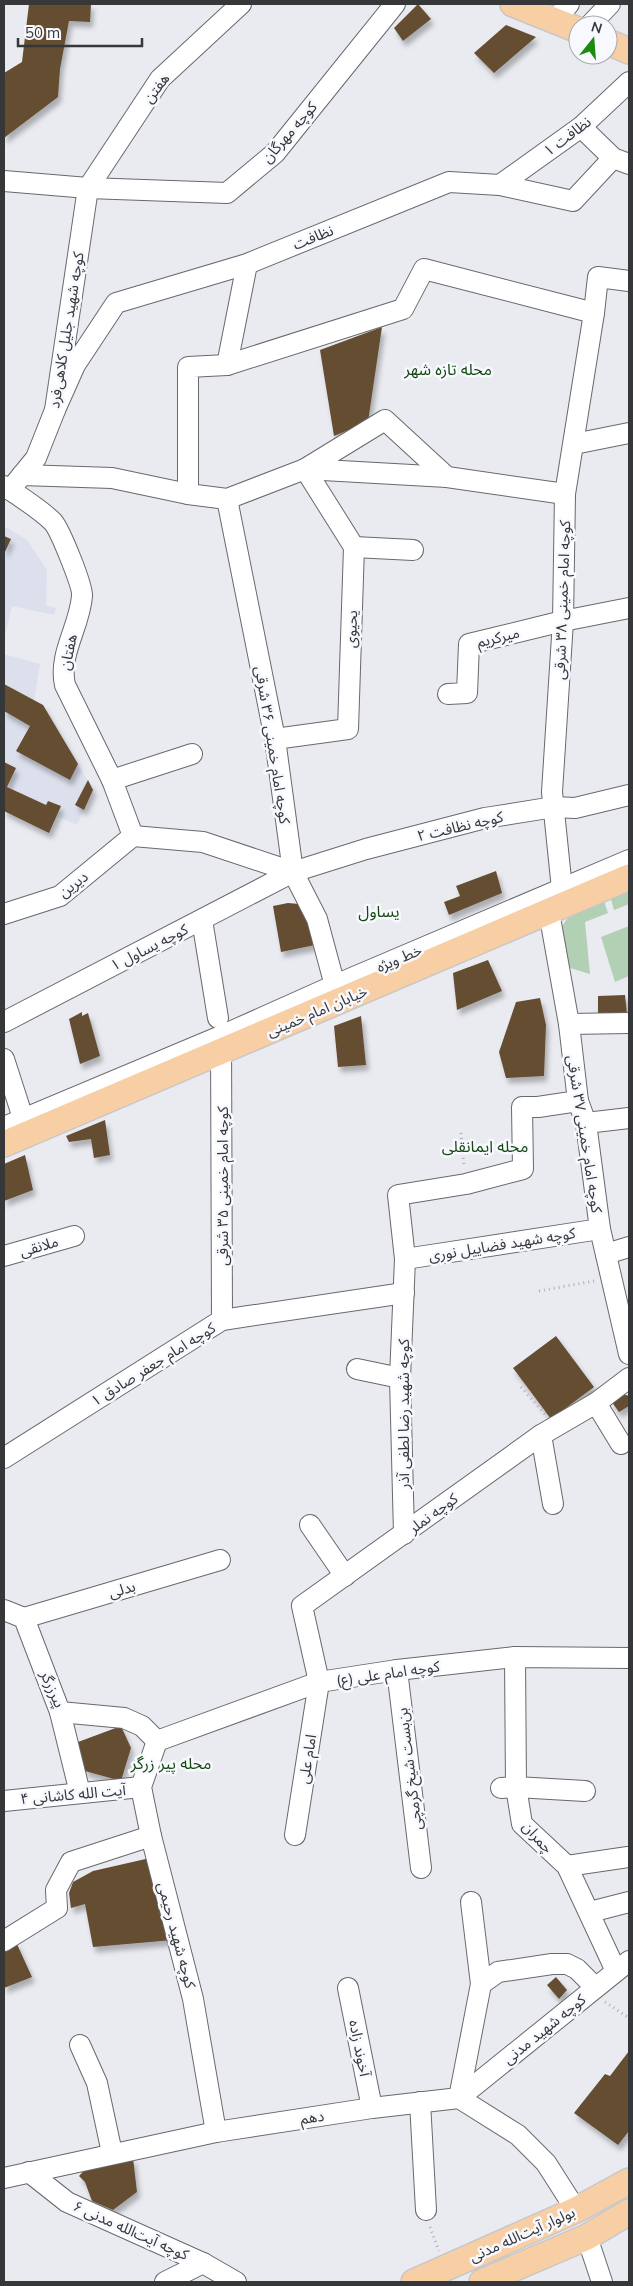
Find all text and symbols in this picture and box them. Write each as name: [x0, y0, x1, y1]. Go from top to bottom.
scale bar: [18, 15, 141, 47]
north arrow: [568, 15, 618, 65]
text: N: [589, 17, 604, 38]
text: 50 m: [25, 23, 60, 42]
street label: هفتن: [139, 69, 173, 107]
street label: کوچه مهرگان: [257, 97, 322, 167]
street label: نظافت ۱: [539, 112, 595, 160]
street label: نظافت: [290, 220, 336, 254]
street label: کوچه شهید جلیل کلاهی‌فرد: [44, 250, 89, 410]
district label: محله تازه شهر: [403, 359, 492, 379]
street label: کوچه امام خمینی ۳۸ شرقی: [550, 519, 576, 680]
street label: یحیوی: [341, 610, 361, 648]
street label: میرکریم: [475, 623, 522, 653]
street label: هفتان: [55, 632, 81, 672]
street label: کوچه امام خمینی ۳۶ شرقی: [249, 665, 295, 826]
street label: کوچه نظافت ۲: [415, 807, 506, 846]
street label: دیرین: [54, 867, 92, 901]
district label: یساول: [358, 901, 400, 922]
street label: کوچه یساول ۱: [107, 919, 192, 976]
street label: خط ویژه: [373, 940, 425, 976]
street label: خیابان امام خمینی: [264, 981, 371, 1043]
street label: کوچه امام خمینی ۳۷ شرقی: [561, 1054, 607, 1215]
street label: کوچه امام خمینی ۳۵ شرقی: [213, 1105, 234, 1266]
district label: محله ایمانقلی: [442, 1136, 528, 1156]
street label: کوچه شهید فضاییل نوری: [427, 1223, 578, 1266]
street label: ملانقی: [17, 1231, 61, 1261]
street label: کوچه امام جعفر صادق ۱: [87, 1318, 221, 1412]
street label: کوچه شهید رضا لطفی آذر: [394, 1338, 414, 1490]
street label: کوچه نملر: [404, 1488, 463, 1539]
street label: بدلی: [106, 1576, 138, 1602]
street label: کوچه امام علی (ع): [335, 1656, 442, 1693]
street label: پیرزرگر: [35, 1667, 70, 1711]
street label: بن‌بست شیخ گرمچی: [392, 1706, 429, 1831]
street label: امام علی: [294, 1733, 322, 1786]
district label: محله پیر زرگر: [130, 1753, 211, 1774]
street label: آیت الله کاشانی ۴: [19, 1780, 127, 1808]
street label: چمران: [518, 1817, 558, 1858]
street label: کوچه شهید رحیمی: [153, 1880, 201, 1991]
street label: کوچه شهید مدنی: [499, 1989, 591, 2069]
street label: آخوند زاده: [345, 2018, 375, 2079]
street label: دهم: [299, 2106, 326, 2130]
street label: کوچه آیت‌الله مدنی ۶: [70, 2196, 192, 2265]
street label: بولوار آیت‌الله مدنی: [466, 2202, 578, 2266]

